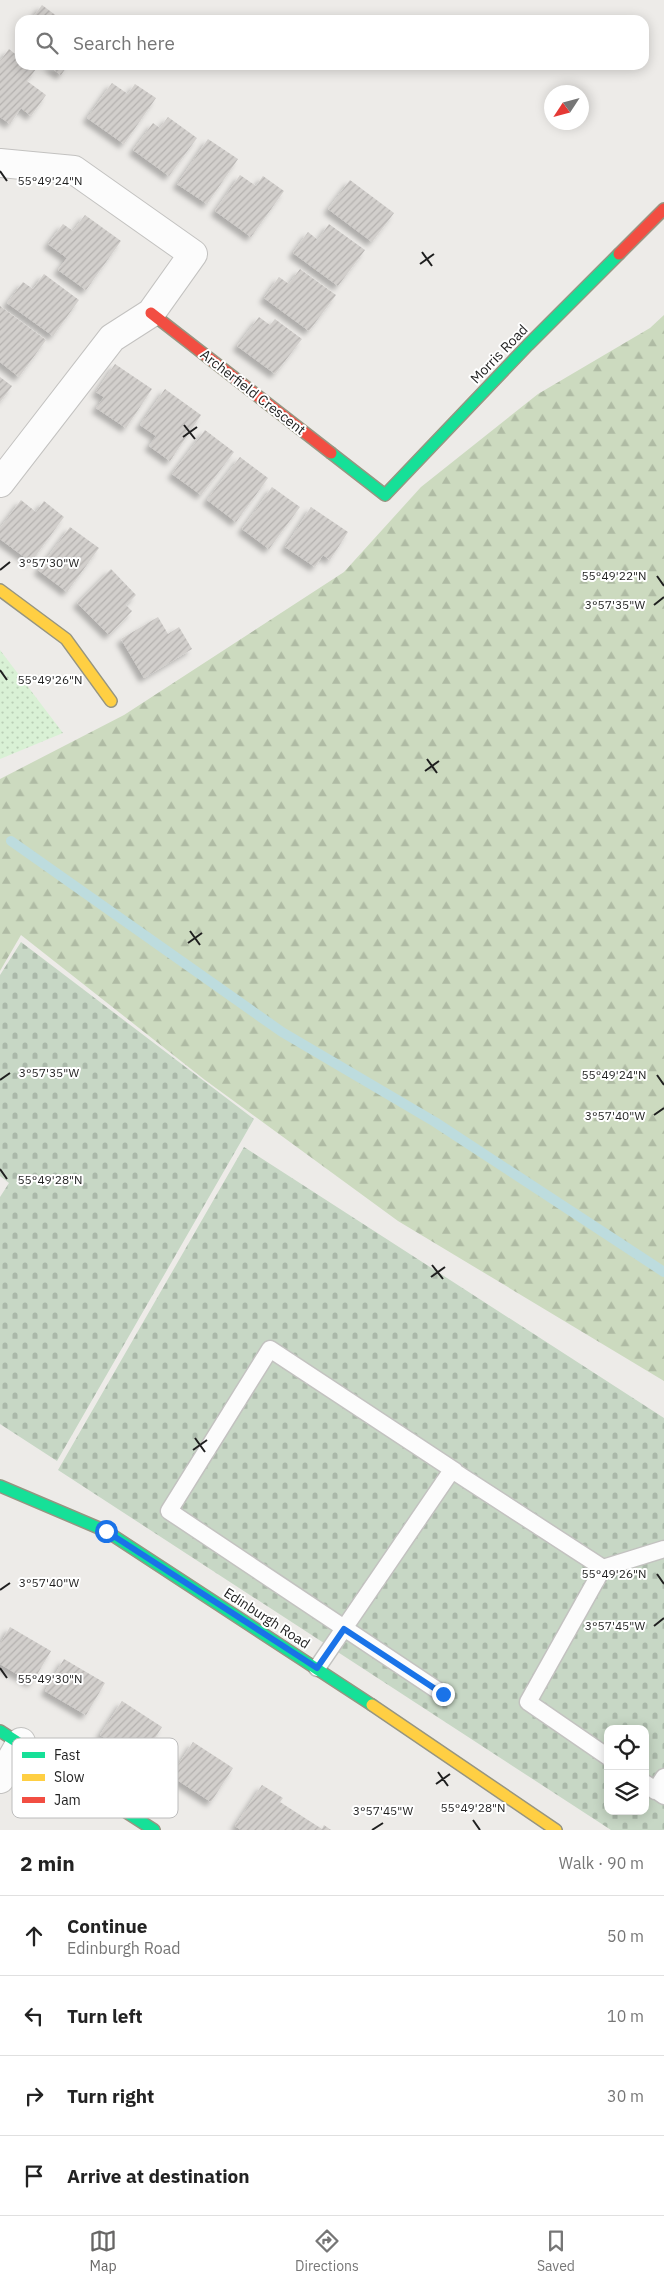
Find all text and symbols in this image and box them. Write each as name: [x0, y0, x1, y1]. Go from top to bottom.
search box: [15, 15, 649, 70]
icon: search: [33, 29, 61, 57]
text: Search here: [73, 31, 175, 55]
north arrow: [544, 85, 589, 130]
text: 55°49'24"N: [17, 173, 83, 188]
street label: Morris Road: [466, 321, 532, 387]
street label: Archerfield Crescent: [197, 345, 309, 439]
text: 3°57'30"W: [19, 555, 80, 570]
text: 55°49'22"N: [581, 568, 647, 583]
text: 3°57'35"W: [585, 597, 646, 612]
text: 55°49'26"N: [17, 672, 83, 687]
text: 3°57'35"W: [19, 1065, 80, 1080]
text: 55°49'24"N: [581, 1067, 647, 1082]
text: 3°57'40"W: [585, 1108, 646, 1123]
text: 55°49'28"N: [17, 1172, 83, 1187]
route start: [95, 1520, 118, 1543]
text: 55°49'26"N: [581, 1566, 647, 1581]
text: 3°57'40"W: [19, 1575, 80, 1590]
street label: Edinburgh Road: [220, 1583, 314, 1653]
text: 3°57'45"W: [585, 1618, 646, 1633]
text: 55°49'30"N: [17, 1671, 83, 1686]
route end: [432, 1683, 455, 1706]
map controls: [604, 1725, 649, 1815]
button: locate: [604, 1725, 649, 1770]
legend: [12, 1738, 178, 1818]
text: Fast: [54, 1746, 80, 1764]
text: Slow: [54, 1768, 85, 1786]
button: layers: [604, 1770, 649, 1815]
text: Jam: [54, 1791, 81, 1809]
text: 55°49'28"N: [440, 1800, 506, 1815]
text: 3°57'45"W: [353, 1803, 414, 1818]
text: 2 min: [20, 1849, 75, 1877]
text: Walk · 90 m: [559, 1853, 644, 1873]
text: Continue: [67, 1914, 147, 1938]
icon: ahead: [20, 1922, 48, 1950]
text: 50 m: [607, 1926, 644, 1946]
text: Edinburgh Road: [67, 1938, 181, 1958]
icon: left: [20, 2002, 48, 2030]
text: Turn left: [67, 2004, 143, 2028]
text: 10 m: [607, 2006, 644, 2026]
icon: right: [20, 2082, 48, 2110]
text: Turn right: [67, 2084, 154, 2108]
text: 30 m: [607, 2086, 644, 2106]
icon: arrive: [20, 2162, 48, 2190]
text: Arrive at destination: [67, 2164, 250, 2188]
tab: Map: [89, 2227, 117, 2275]
tab: Directions: [295, 2227, 359, 2275]
tab: Saved: [537, 2227, 575, 2275]

